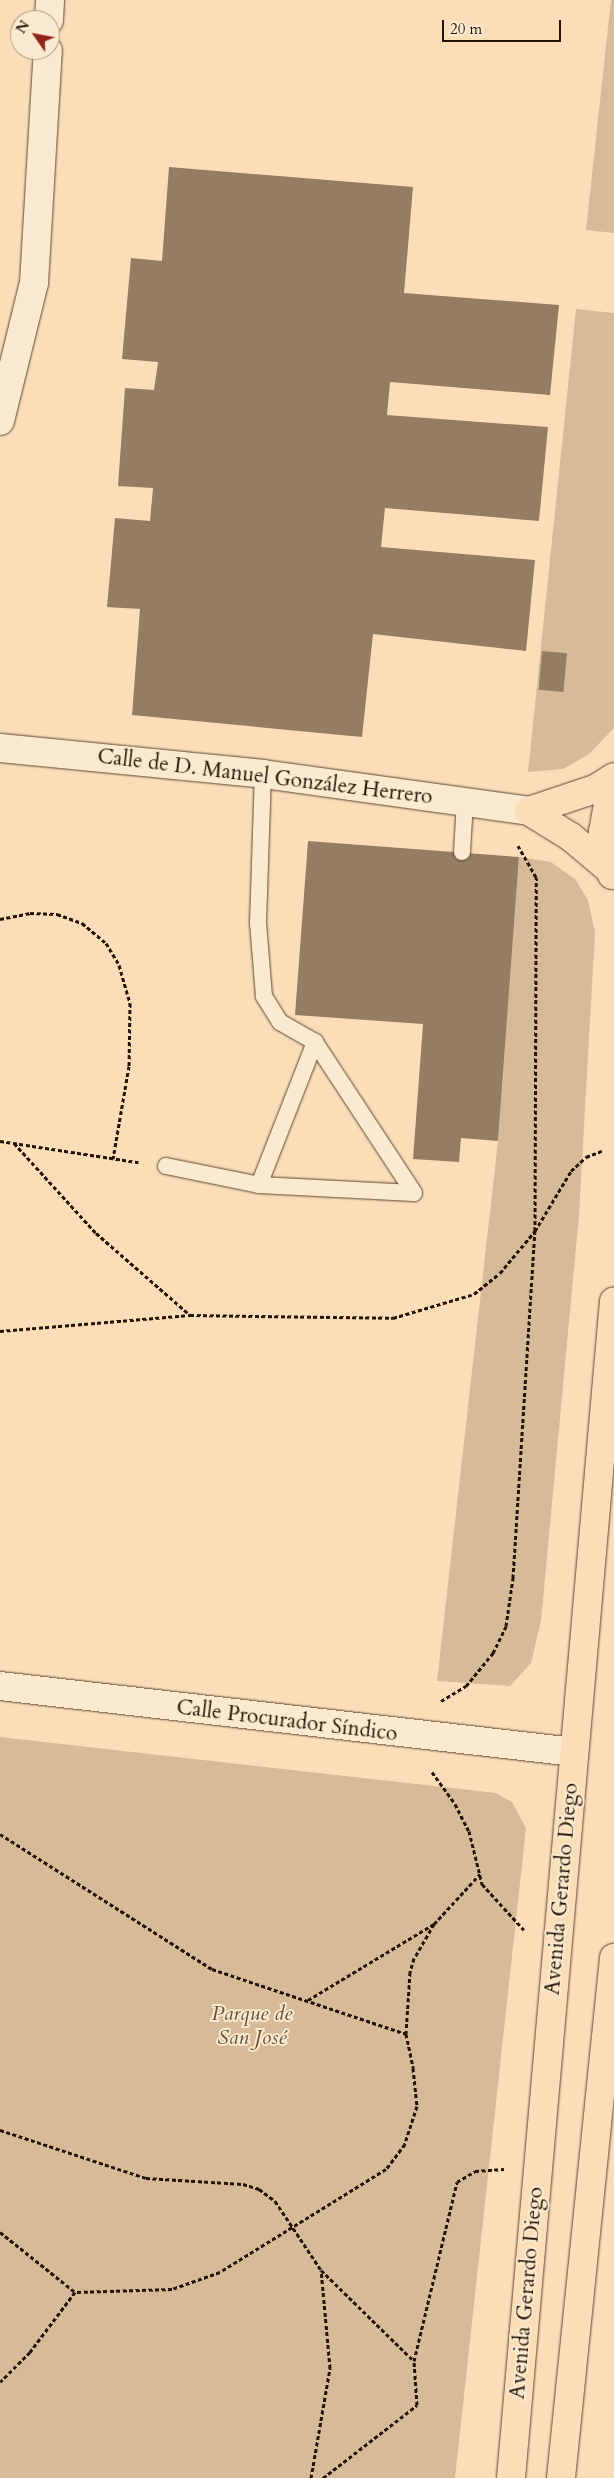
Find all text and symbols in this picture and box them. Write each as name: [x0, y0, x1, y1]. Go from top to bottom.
north arrow: [10, 10, 60, 60]
scale bar: [444, 10, 563, 42]
text: N: [12, 17, 34, 37]
text: 20 m: [450, 19, 482, 39]
street label: Calle de D. Manuel González Herrero: [96, 744, 434, 810]
street label: Calle Procurador Síndico: [175, 1695, 399, 1747]
street label: Avenida Gerardo Diego: [540, 1782, 584, 1996]
park label: Parque de San José: [212, 2001, 292, 2051]
street label: Avenida Gerardo Diego: [505, 2186, 549, 2400]

